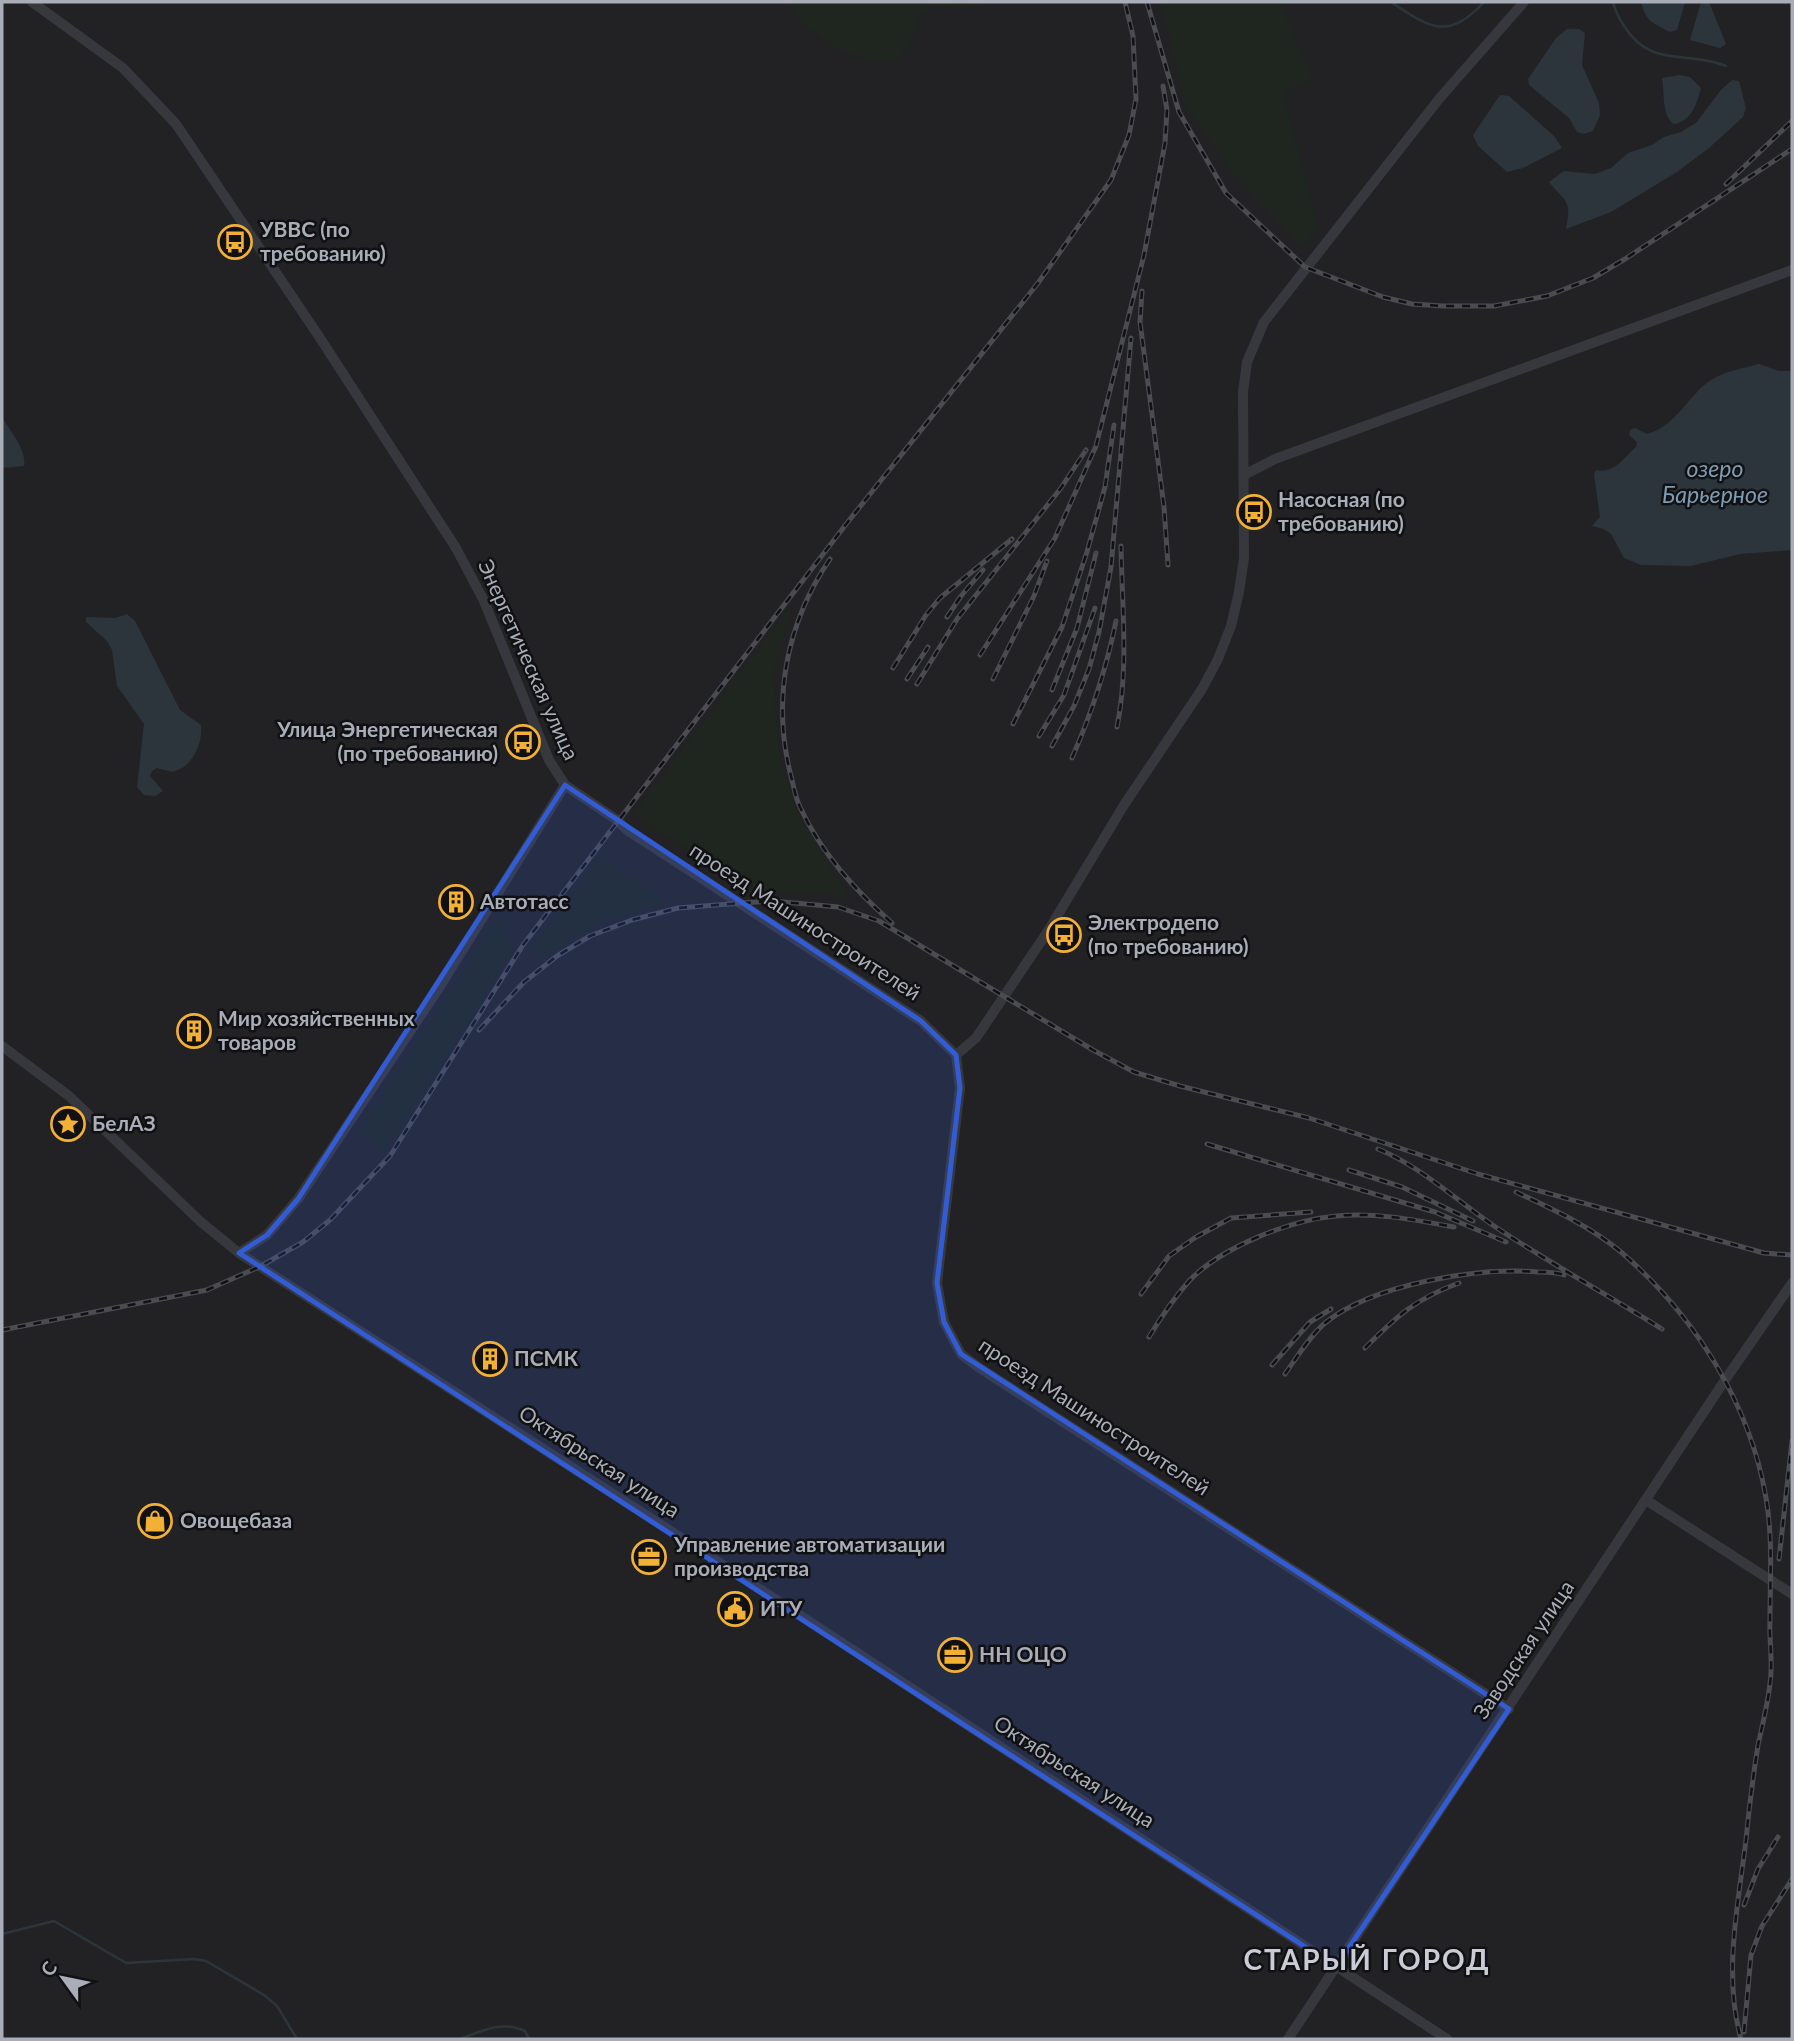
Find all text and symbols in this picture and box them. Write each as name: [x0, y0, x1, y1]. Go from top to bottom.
place label: УВВС (по требованию): [259, 216, 386, 265]
bus stop icon: УВВС (по требованию): [216, 223, 254, 261]
water label: озеро Барьерное: [1662, 454, 1768, 508]
place label: Насосная (по требованию): [1278, 486, 1405, 535]
bus stop icon: Насосная (по требованию): [1235, 493, 1273, 531]
street label: Энергетическая улица: [474, 555, 585, 763]
place label: Улица Энергетическая (по требованию): [276, 716, 498, 765]
bus stop icon: Улица Энергетическая (по требованию): [504, 723, 542, 761]
street label: проезд Машиностроителей: [686, 837, 926, 1005]
building icon: Автотасс: [437, 883, 475, 921]
place label: Автотасс: [479, 888, 569, 913]
place label: Электродепо (по требованию): [1088, 909, 1249, 958]
bus stop icon: Электродепо (по требованию): [1045, 916, 1083, 954]
place label: Мир хозяйственных товаров: [218, 1005, 415, 1054]
building icon: Мир хозяйственных товаров: [175, 1012, 213, 1050]
place icon: БелАЗ: [49, 1105, 87, 1143]
place label: БелАЗ: [92, 1110, 156, 1135]
street label: проезд Машиностроителей: [975, 1332, 1215, 1500]
building icon: ПСМК: [471, 1340, 509, 1378]
place label: ПСМК: [514, 1345, 578, 1370]
street label: Октябрьская улица: [515, 1399, 685, 1522]
shop icon: Овощебаза: [136, 1502, 174, 1540]
place label: Овощебаза: [180, 1507, 292, 1532]
place label: Управление автоматизации производства: [673, 1531, 945, 1580]
office icon: Управление автоматизации производства: [630, 1538, 668, 1576]
street label: Заводская улица: [1467, 1575, 1578, 1723]
public building icon: ИТУ: [716, 1590, 754, 1628]
place label: ИТУ: [760, 1595, 803, 1620]
office icon: НН ОЦО: [936, 1636, 974, 1674]
place label: НН ОЦО: [979, 1641, 1067, 1666]
street label: Октябрьская улица: [990, 1709, 1160, 1832]
district label: СТАРЫЙ ГОРОД: [1243, 1942, 1491, 1976]
north arrow: [28, 1943, 98, 2013]
text: С: [35, 1957, 62, 1980]

